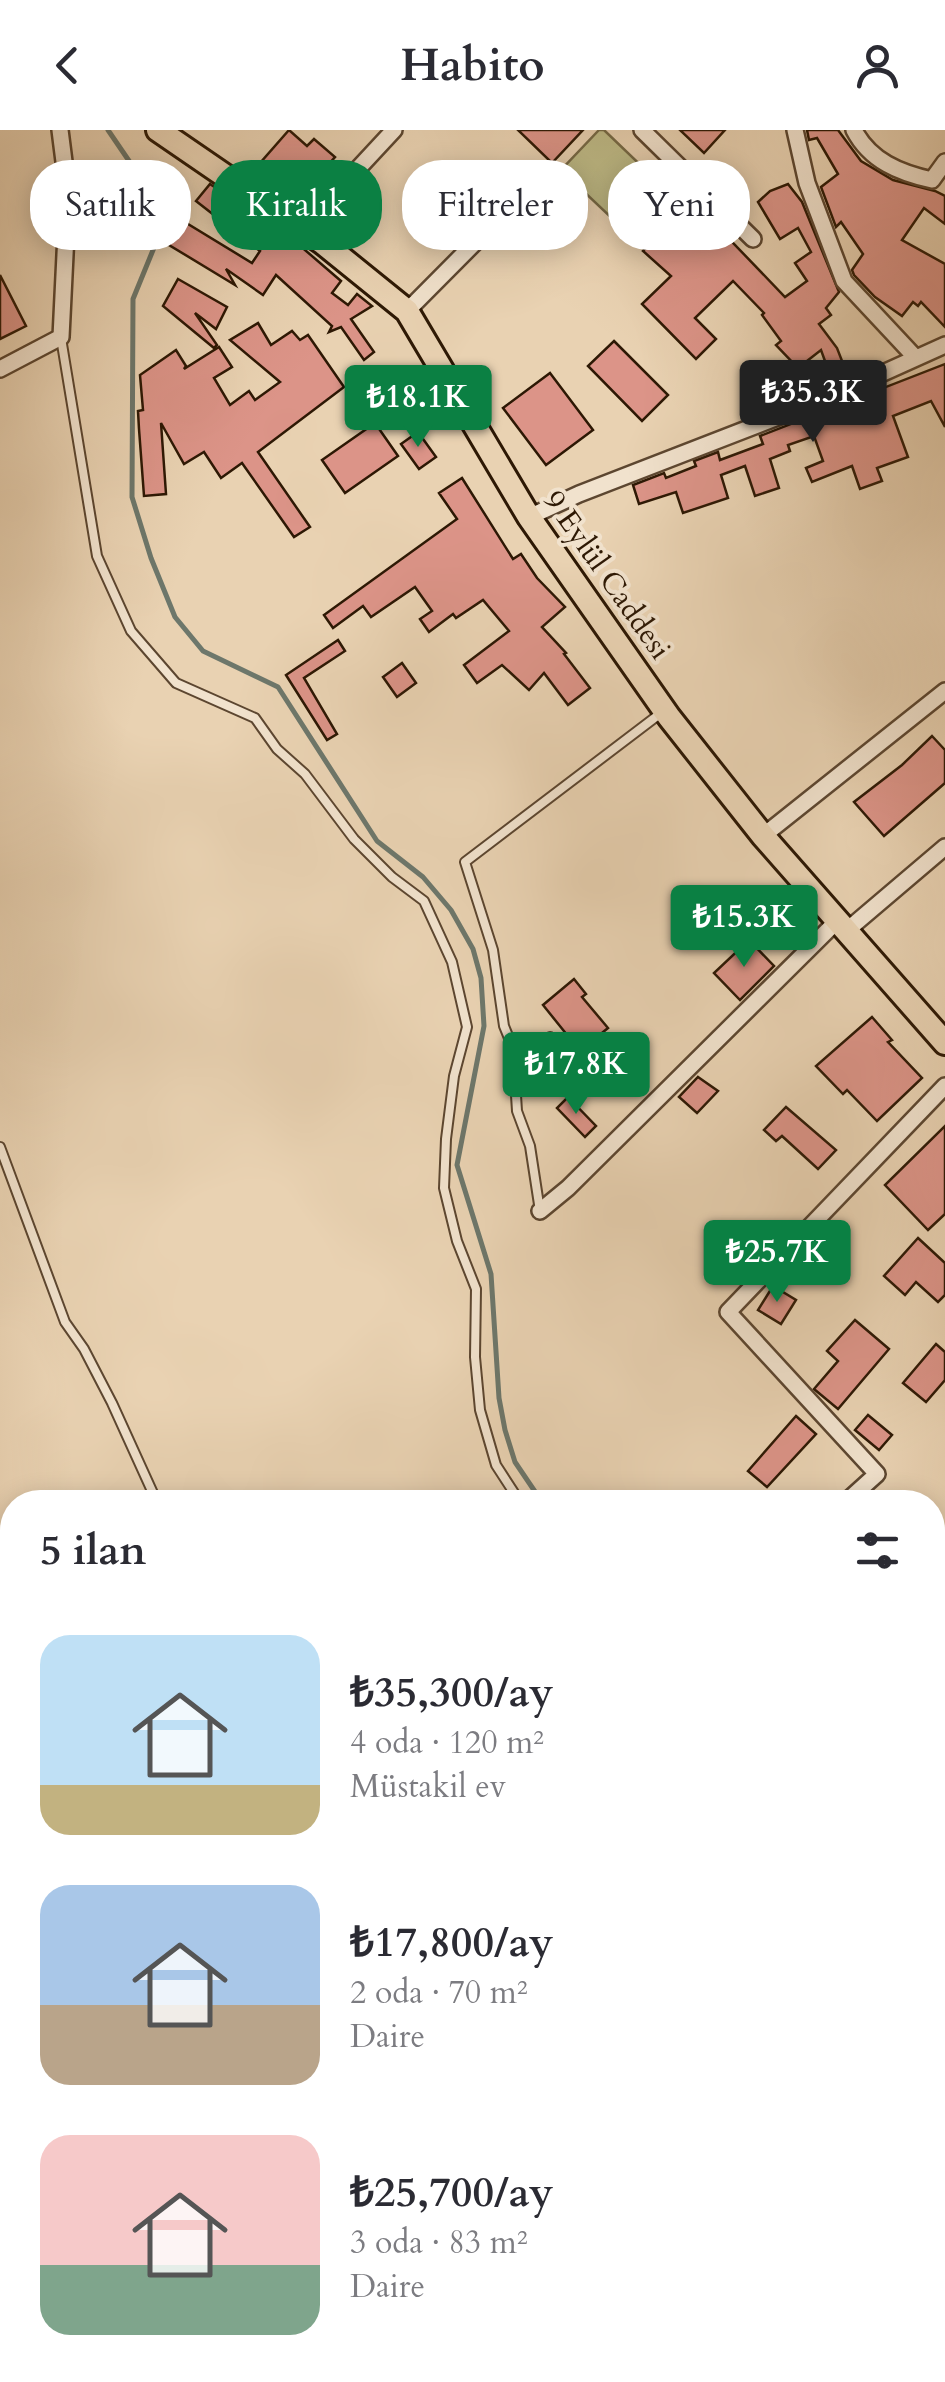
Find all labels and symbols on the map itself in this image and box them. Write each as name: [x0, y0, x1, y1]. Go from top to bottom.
pin: ₺35.3K: [732, 360, 894, 445]
pin: ₺18.1K: [337, 365, 499, 450]
street label: 9 Eylül Caddesi: [534, 482, 680, 668]
pin: ₺15.3K: [663, 885, 825, 970]
pin: ₺17.8K: [495, 1032, 657, 1117]
pin: ₺25.7K: [696, 1220, 858, 1305]

